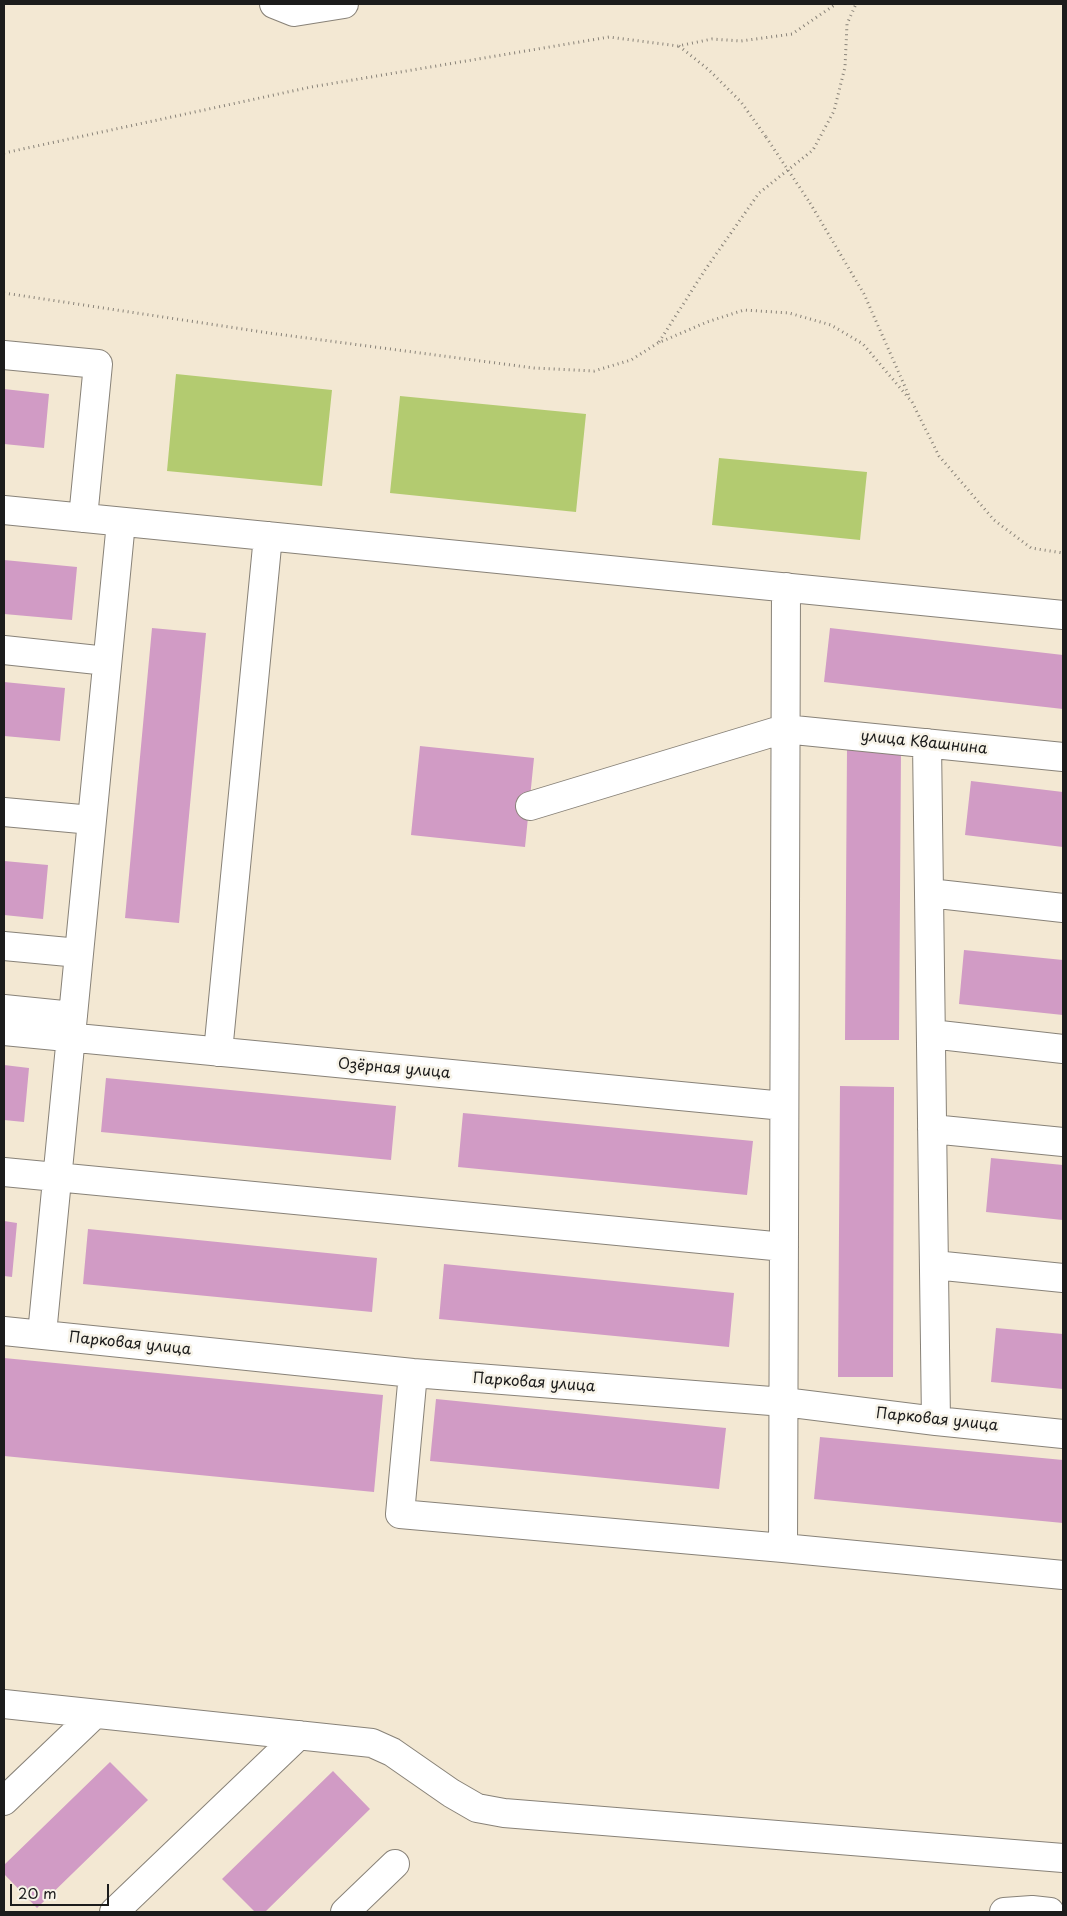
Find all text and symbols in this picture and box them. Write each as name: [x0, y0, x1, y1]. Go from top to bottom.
street label: улица Квашнина: [860, 727, 988, 759]
street label: Озёрная улица: [337, 1055, 451, 1083]
street label: Парковая улица: [68, 1329, 192, 1359]
street label: Парковая улица: [472, 1370, 596, 1396]
street label: Парковая улица: [875, 1405, 999, 1435]
scale bar: [12, 1874, 111, 1906]
text: 20 m: [18, 1881, 57, 1904]

